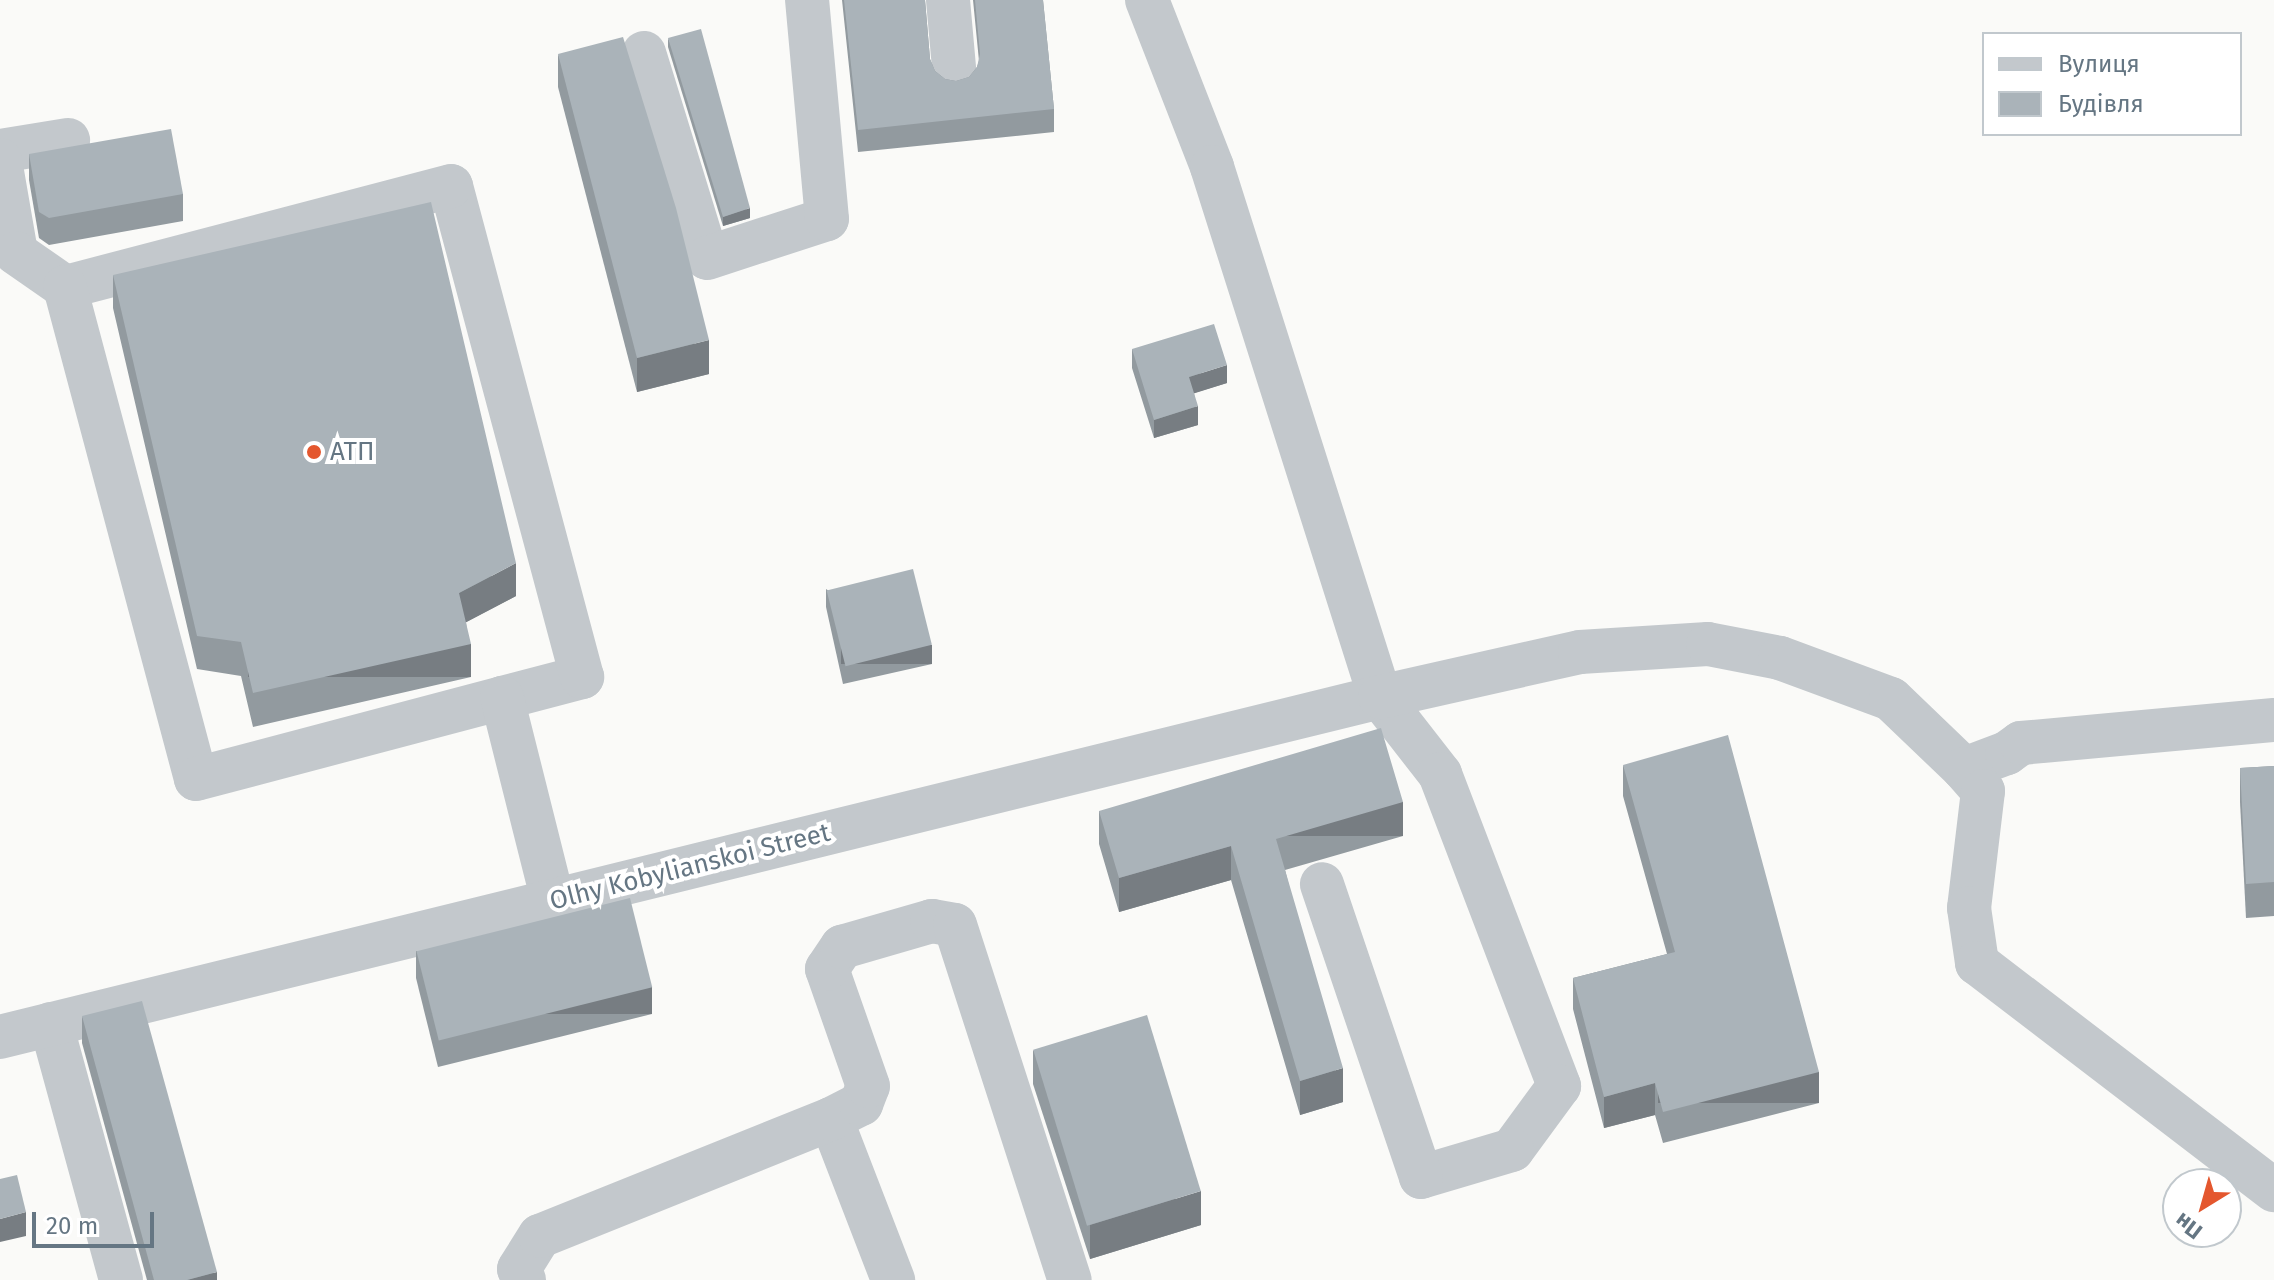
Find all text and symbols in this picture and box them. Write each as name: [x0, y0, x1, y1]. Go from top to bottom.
legend: [1982, 32, 2242, 136]
text: Вулиця: [2058, 50, 2140, 78]
text: Будівля: [2058, 90, 2144, 118]
place label: АТП: [330, 436, 375, 468]
marker: АТП: [305, 443, 323, 461]
street label: Olhy Kobylianskoi Street: [546, 817, 834, 917]
north arrow: [2162, 1168, 2242, 1248]
scale bar: [36, 1196, 158, 1246]
text: Пн: [2169, 1207, 2208, 1245]
text: 20 m: [46, 1212, 98, 1240]

